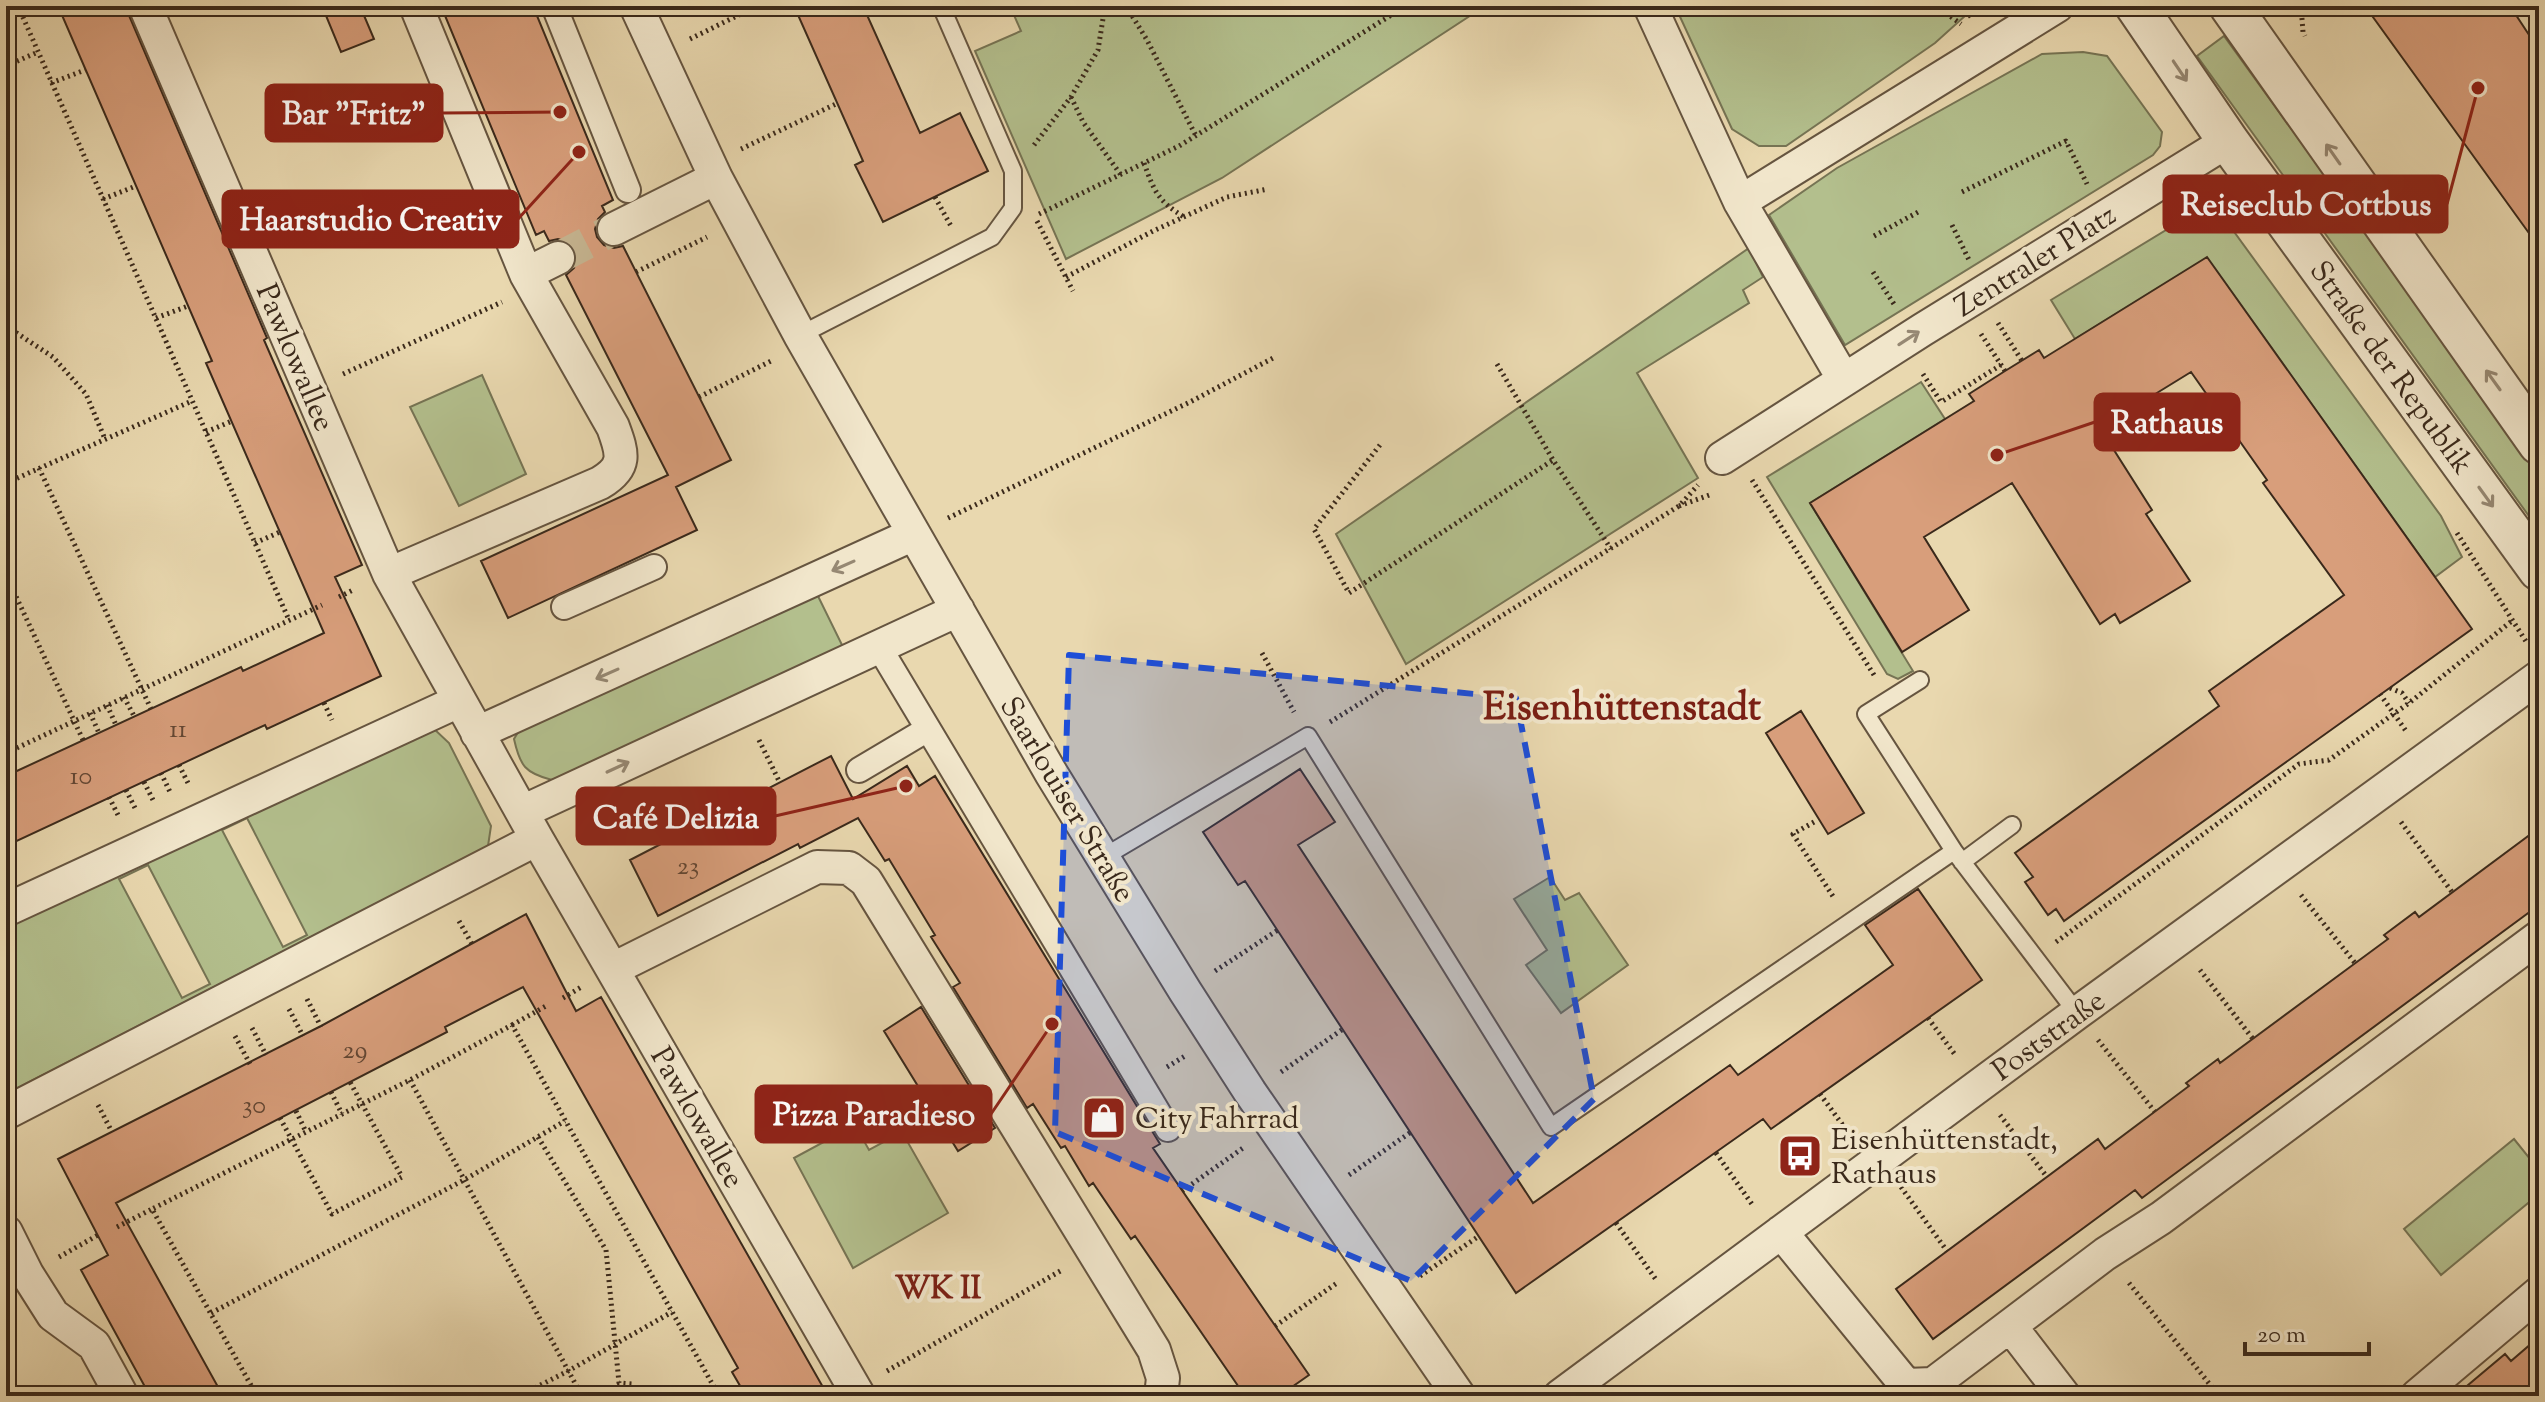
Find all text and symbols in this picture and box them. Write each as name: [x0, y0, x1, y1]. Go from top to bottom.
one-way arrow: [2172, 59, 2188, 81]
callout: Bar "Fritz": [266, 85, 442, 141]
text: Bar "Fritz": [282, 93, 426, 139]
one-way arrow: [2325, 143, 2341, 165]
callout: Reiseclub Cottbus: [2164, 176, 2447, 232]
text: Reiseclub Cottbus: [2180, 184, 2432, 230]
callout: Haarstudio Creativ: [223, 191, 518, 247]
street label: Zentraler Platz: [1947, 195, 2126, 329]
text: Haarstudio Creativ: [240, 199, 503, 245]
street label: Straße der Republik: [2298, 253, 2482, 484]
street label: Pawlowallee: [243, 278, 344, 438]
one-way arrow: [1898, 330, 1920, 347]
one-way arrow: [2485, 370, 2502, 392]
callout: Rathaus: [2095, 394, 2239, 450]
text: Rathaus: [2111, 402, 2223, 448]
one-way arrow: [2478, 486, 2495, 508]
one-way arrow: [832, 560, 856, 575]
one-way arrow: [595, 667, 619, 682]
district label: Eisenhüttenstadt: [1483, 683, 1761, 737]
street label: Saarlouiser Straße: [987, 689, 1144, 911]
house number: 11: [169, 712, 187, 749]
house number: 10: [70, 759, 92, 796]
one-way arrow: [606, 759, 630, 774]
callout: Café Delizia: [577, 788, 775, 844]
text: Café Delizia: [593, 797, 759, 843]
house number: 23: [677, 849, 699, 886]
street label: Poststraße: [1984, 981, 2115, 1093]
house number: 29: [343, 1033, 367, 1070]
street label: Pawlowallee: [638, 1040, 754, 1197]
callout: Pizza Paradieso: [756, 1086, 991, 1142]
house number: 30: [242, 1088, 266, 1125]
text: Pizza Paradieso: [773, 1094, 975, 1140]
shop icon: City Fahrrad: [1080, 1094, 1128, 1142]
place label: City Fahrrad: [1135, 1099, 1299, 1142]
place label: Eisenhüttenstadt, Rathaus: [1831, 1120, 2058, 1197]
bus stop icon: Eisenhüttenstadt, Rathaus: [1776, 1132, 1824, 1180]
district label: WK II: [895, 1267, 982, 1313]
scale bar: [2245, 1306, 2369, 1356]
text: 20 m: [2257, 1319, 2306, 1353]

